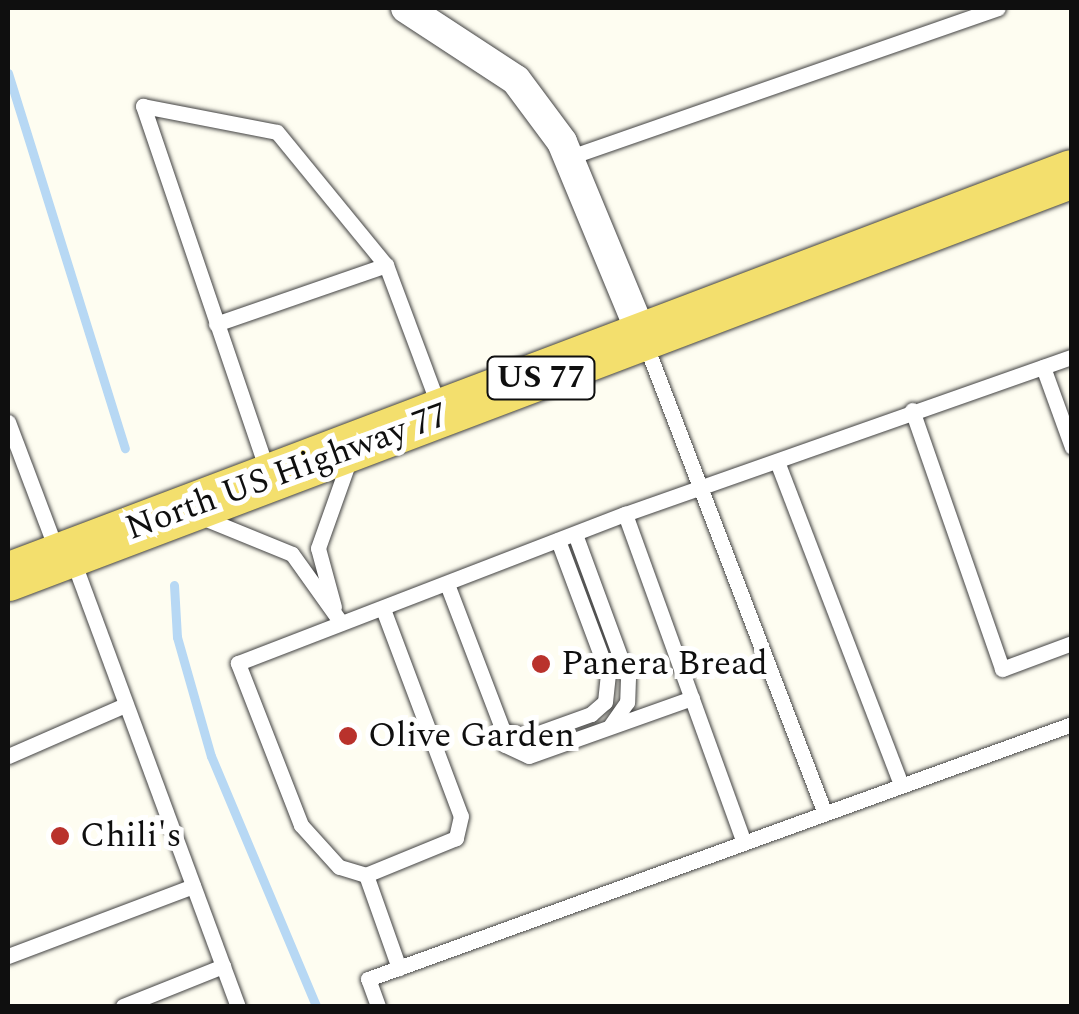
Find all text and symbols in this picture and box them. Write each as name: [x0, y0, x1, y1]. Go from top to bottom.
road number: US 77: [486, 351, 596, 405]
street label: North US Highway 77: [120, 394, 454, 550]
place label: Panera Bread: [561, 643, 768, 685]
marker: Panera Bread: [530, 653, 552, 675]
place label: Olive Garden: [368, 715, 575, 757]
marker: Olive Garden: [337, 725, 359, 747]
place label: Chili's: [80, 815, 182, 857]
marker: Chili's: [49, 825, 71, 847]

